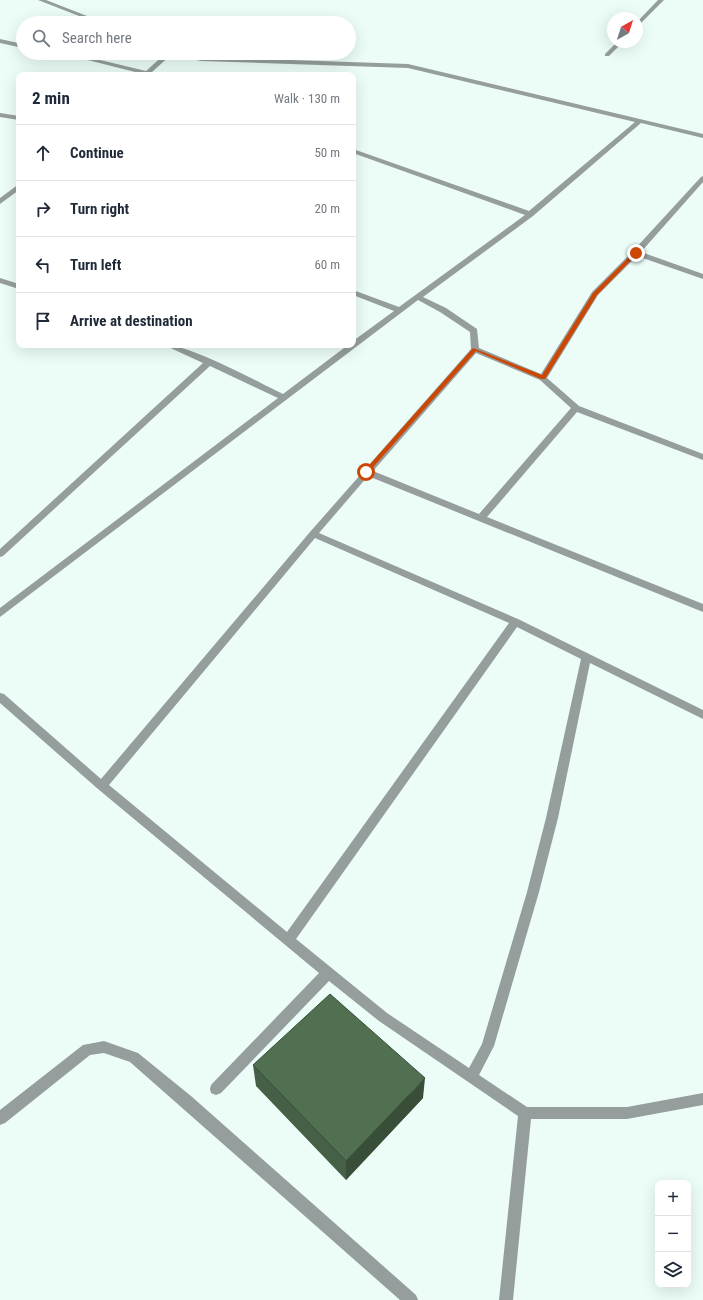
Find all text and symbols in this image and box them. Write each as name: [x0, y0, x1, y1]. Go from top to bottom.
north arrow: [607, 12, 643, 48]
search box: [16, 16, 356, 60]
icon: search: [30, 27, 52, 49]
text: Search here: [62, 29, 132, 47]
text: 2 min: [32, 88, 70, 108]
text: Walk · 130 m: [274, 91, 340, 106]
icon: ahead: [32, 142, 54, 164]
text: Continue: [70, 144, 124, 162]
text: 50 m: [314, 145, 340, 160]
icon: right: [32, 198, 54, 220]
text: Turn right: [70, 200, 129, 218]
text: 20 m: [314, 201, 340, 216]
route end: [627, 244, 645, 262]
icon: left: [32, 254, 54, 276]
text: Turn left: [70, 256, 121, 274]
text: 60 m: [314, 257, 340, 272]
icon: arrive: [32, 310, 54, 332]
text: Arrive at destination: [70, 312, 193, 330]
route start: [357, 463, 375, 481]
map controls: [655, 1180, 691, 1288]
button: +: [655, 1180, 691, 1216]
button: −: [655, 1216, 691, 1252]
button: layers: [655, 1252, 691, 1288]

